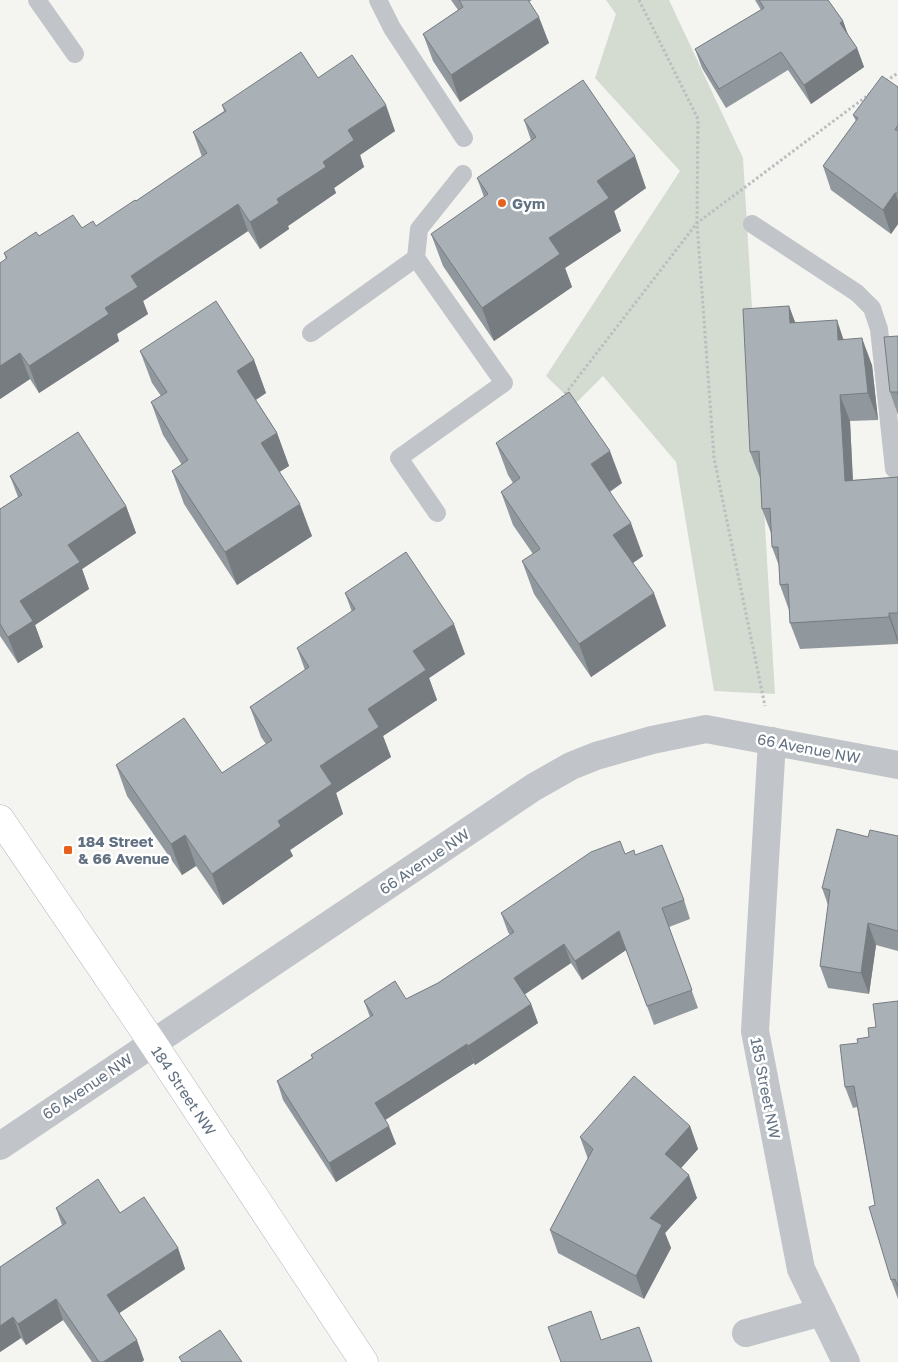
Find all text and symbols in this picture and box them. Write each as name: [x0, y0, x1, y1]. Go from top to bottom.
place label: Gym: [512, 194, 545, 212]
marker: Gym: [496, 197, 508, 209]
street label: 66 Avenue NW: [756, 729, 862, 767]
street label: 66 Avenue NW: [376, 824, 472, 898]
place label: 184 Street & 66 Avenue: [78, 832, 170, 867]
marker: 184 Street & 66 Avenue: [62, 844, 74, 856]
street label: 185 Street NW: [747, 1036, 785, 1140]
street label: 184 Street NW: [148, 1042, 220, 1139]
street label: 66 Avenue NW: [39, 1049, 135, 1123]

